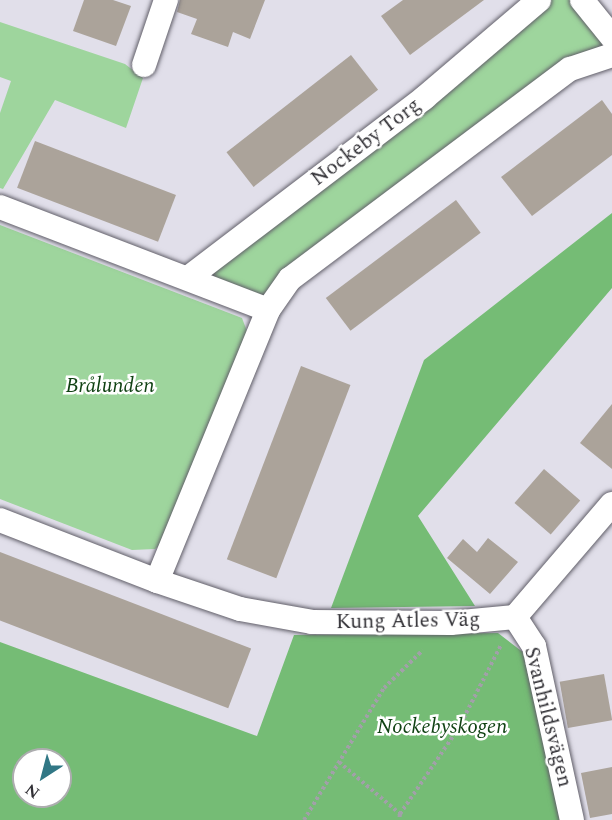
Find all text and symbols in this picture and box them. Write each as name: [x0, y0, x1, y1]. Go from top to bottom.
street label: Nockeby Torg: [306, 92, 426, 192]
park label: Brålunden: [65, 373, 155, 399]
street label: Kung Atles Väg: [336, 607, 480, 635]
street label: Svanhildsvägen: [518, 644, 578, 790]
park label: Nockebyskogen: [377, 714, 507, 740]
north arrow: [12, 748, 72, 808]
text: N: [20, 777, 45, 804]

